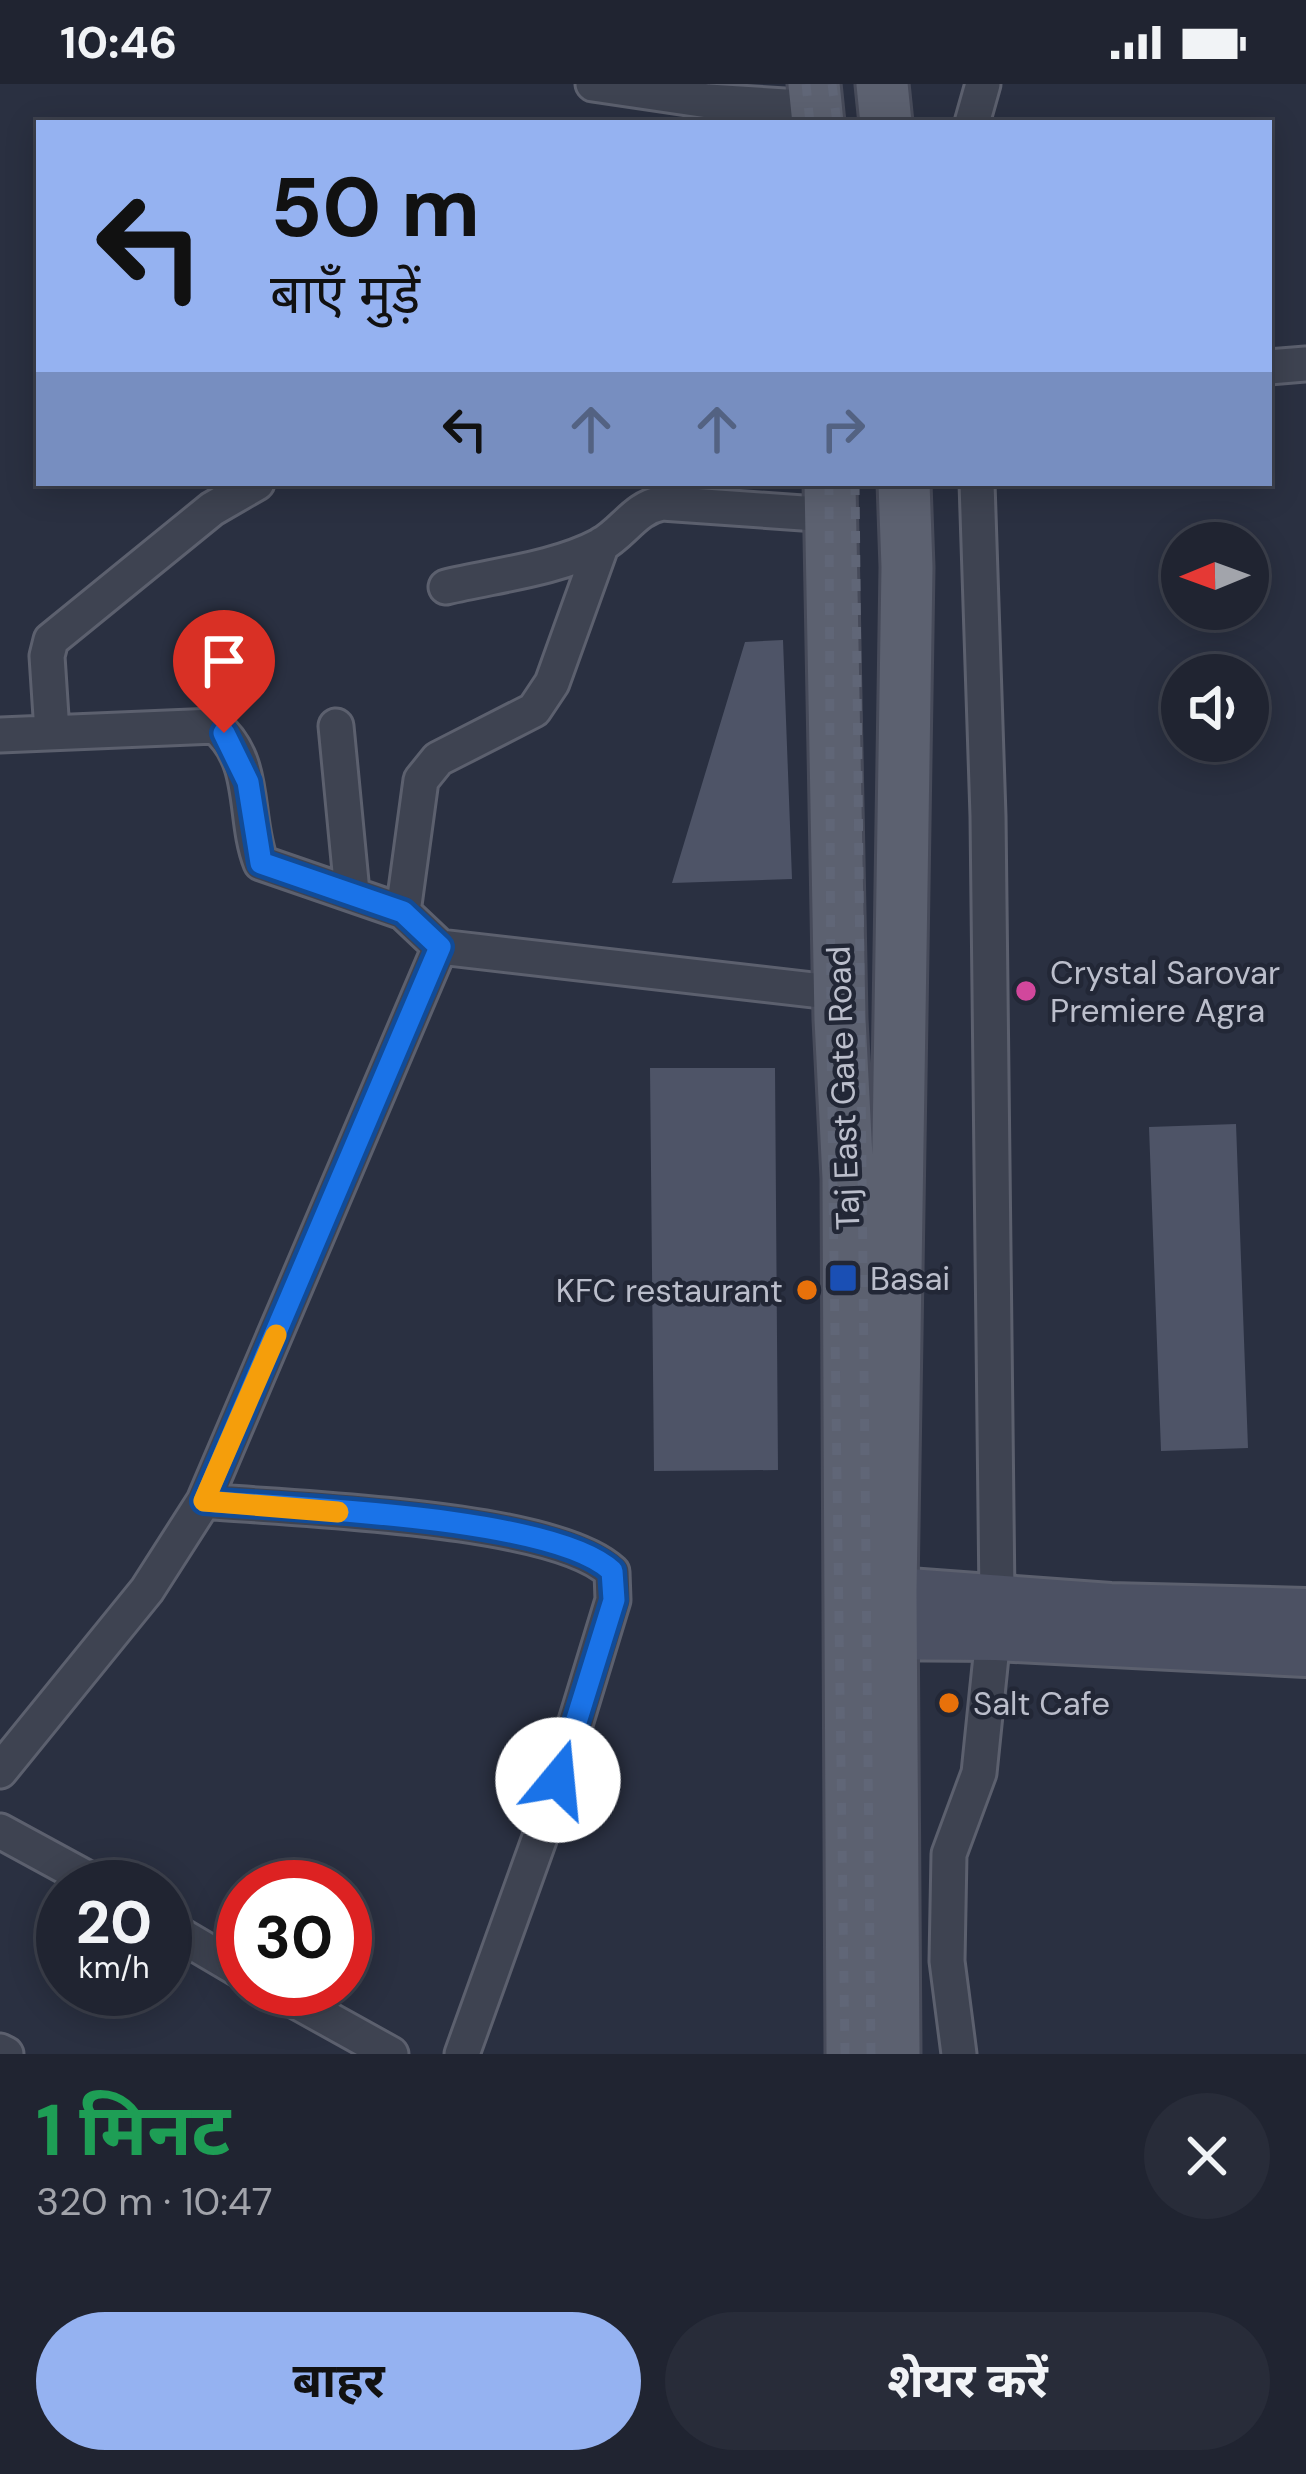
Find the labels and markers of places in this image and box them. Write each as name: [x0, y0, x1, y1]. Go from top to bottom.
pin: [173, 610, 275, 733]
place label: Crystal Sarovar Premiere Agra: [1050, 951, 1280, 1032]
marker: Crystal Sarovar Premiere Agra: [1013, 978, 1039, 1004]
place label: Basai: [870, 1257, 950, 1300]
marker: Basai: [827, 1262, 859, 1294]
place label: KFC restaurant: [556, 1269, 783, 1312]
marker: KFC restaurant: [794, 1277, 820, 1303]
place label: Salt Cafe: [973, 1682, 1110, 1725]
marker: Salt Cafe: [936, 1690, 962, 1716]

